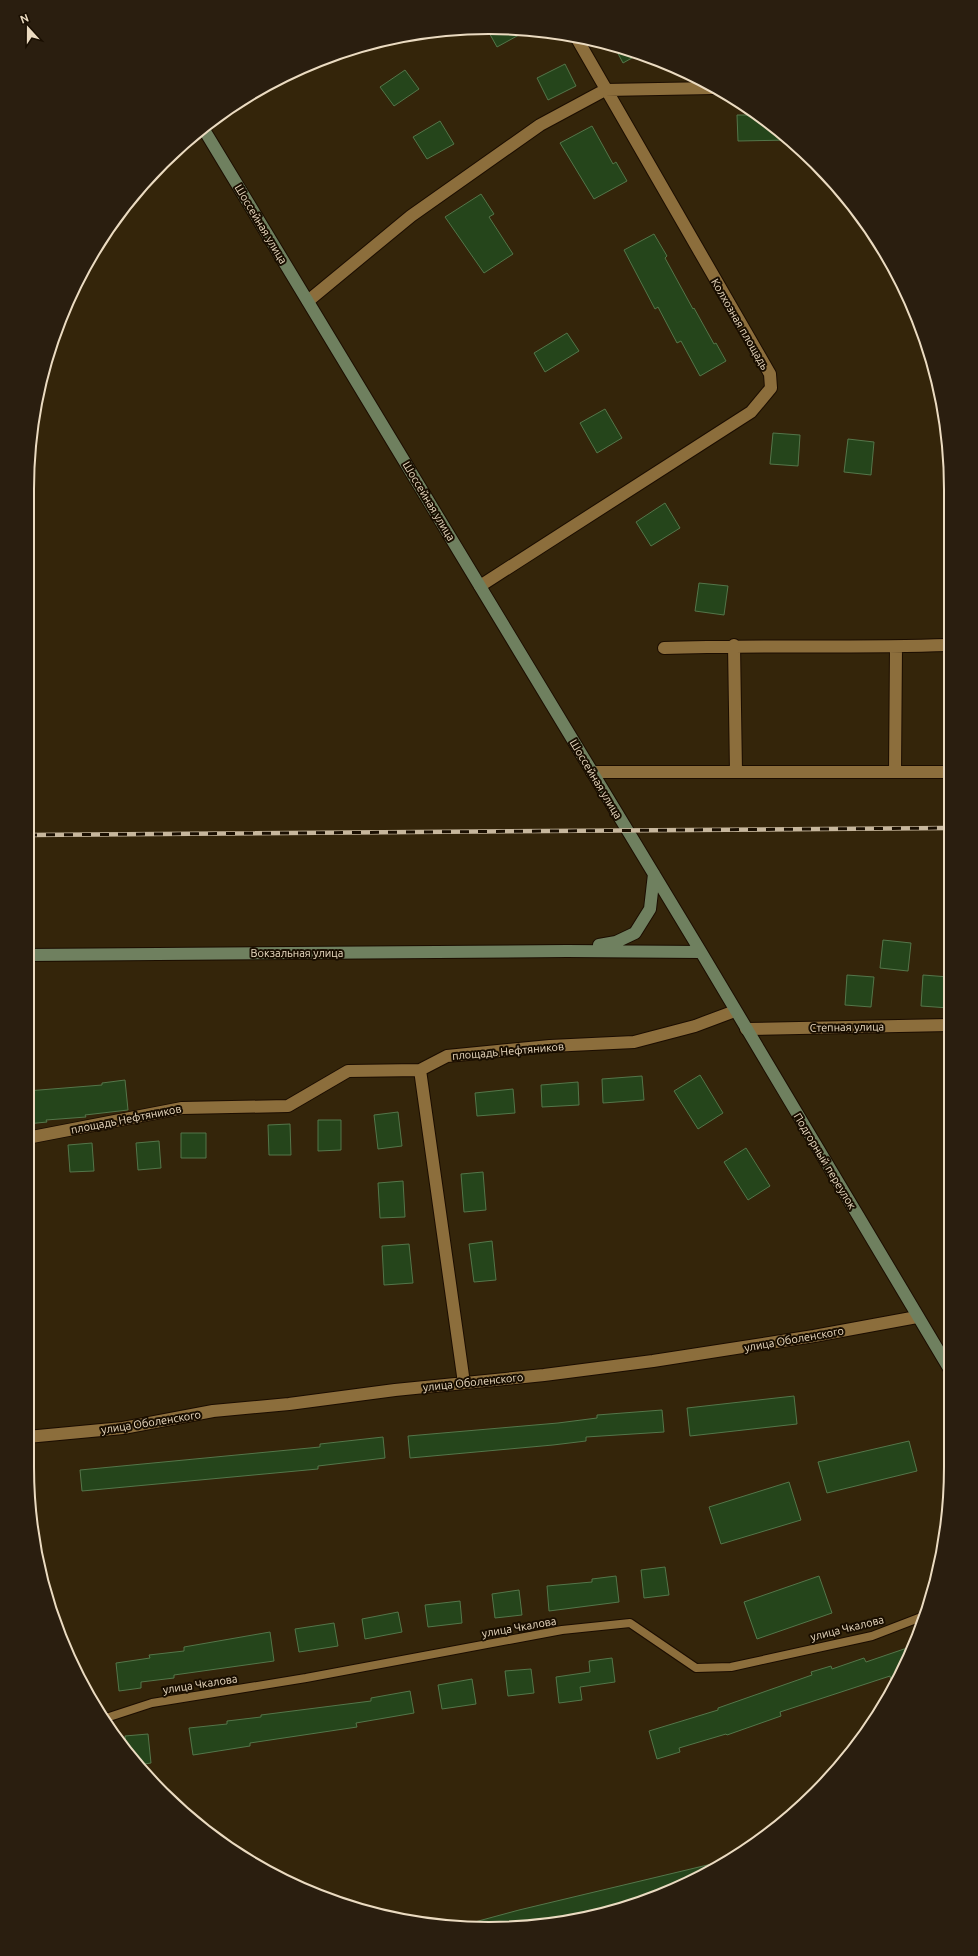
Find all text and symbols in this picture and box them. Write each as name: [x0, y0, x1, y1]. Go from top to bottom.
north arrow: [8, 8, 48, 48]
text: N: [18, 12, 30, 26]
street label: Шоссейная улица: [233, 182, 289, 266]
street label: Колхозная площадь: [709, 276, 771, 372]
street label: Шоссейная улица: [401, 459, 457, 543]
street label: Шоссейная улица: [568, 737, 624, 821]
street label: Вокзальная улица: [251, 947, 343, 959]
street label: Степная улица: [810, 1020, 884, 1034]
street label: площадь Нефтяников: [452, 1040, 564, 1062]
street label: площадь Нефтяников: [70, 1102, 182, 1136]
street label: Подгорный переулок: [792, 1111, 859, 1211]
street label: улица Оболенского: [743, 1324, 845, 1354]
street label: улица Оболенского: [422, 1371, 524, 1393]
street label: улица Оболенского: [100, 1408, 202, 1436]
street label: улица Чкалова: [809, 1613, 885, 1643]
street label: улица Чкалова: [481, 1615, 557, 1639]
street label: улица Чкалова: [162, 1672, 238, 1696]

